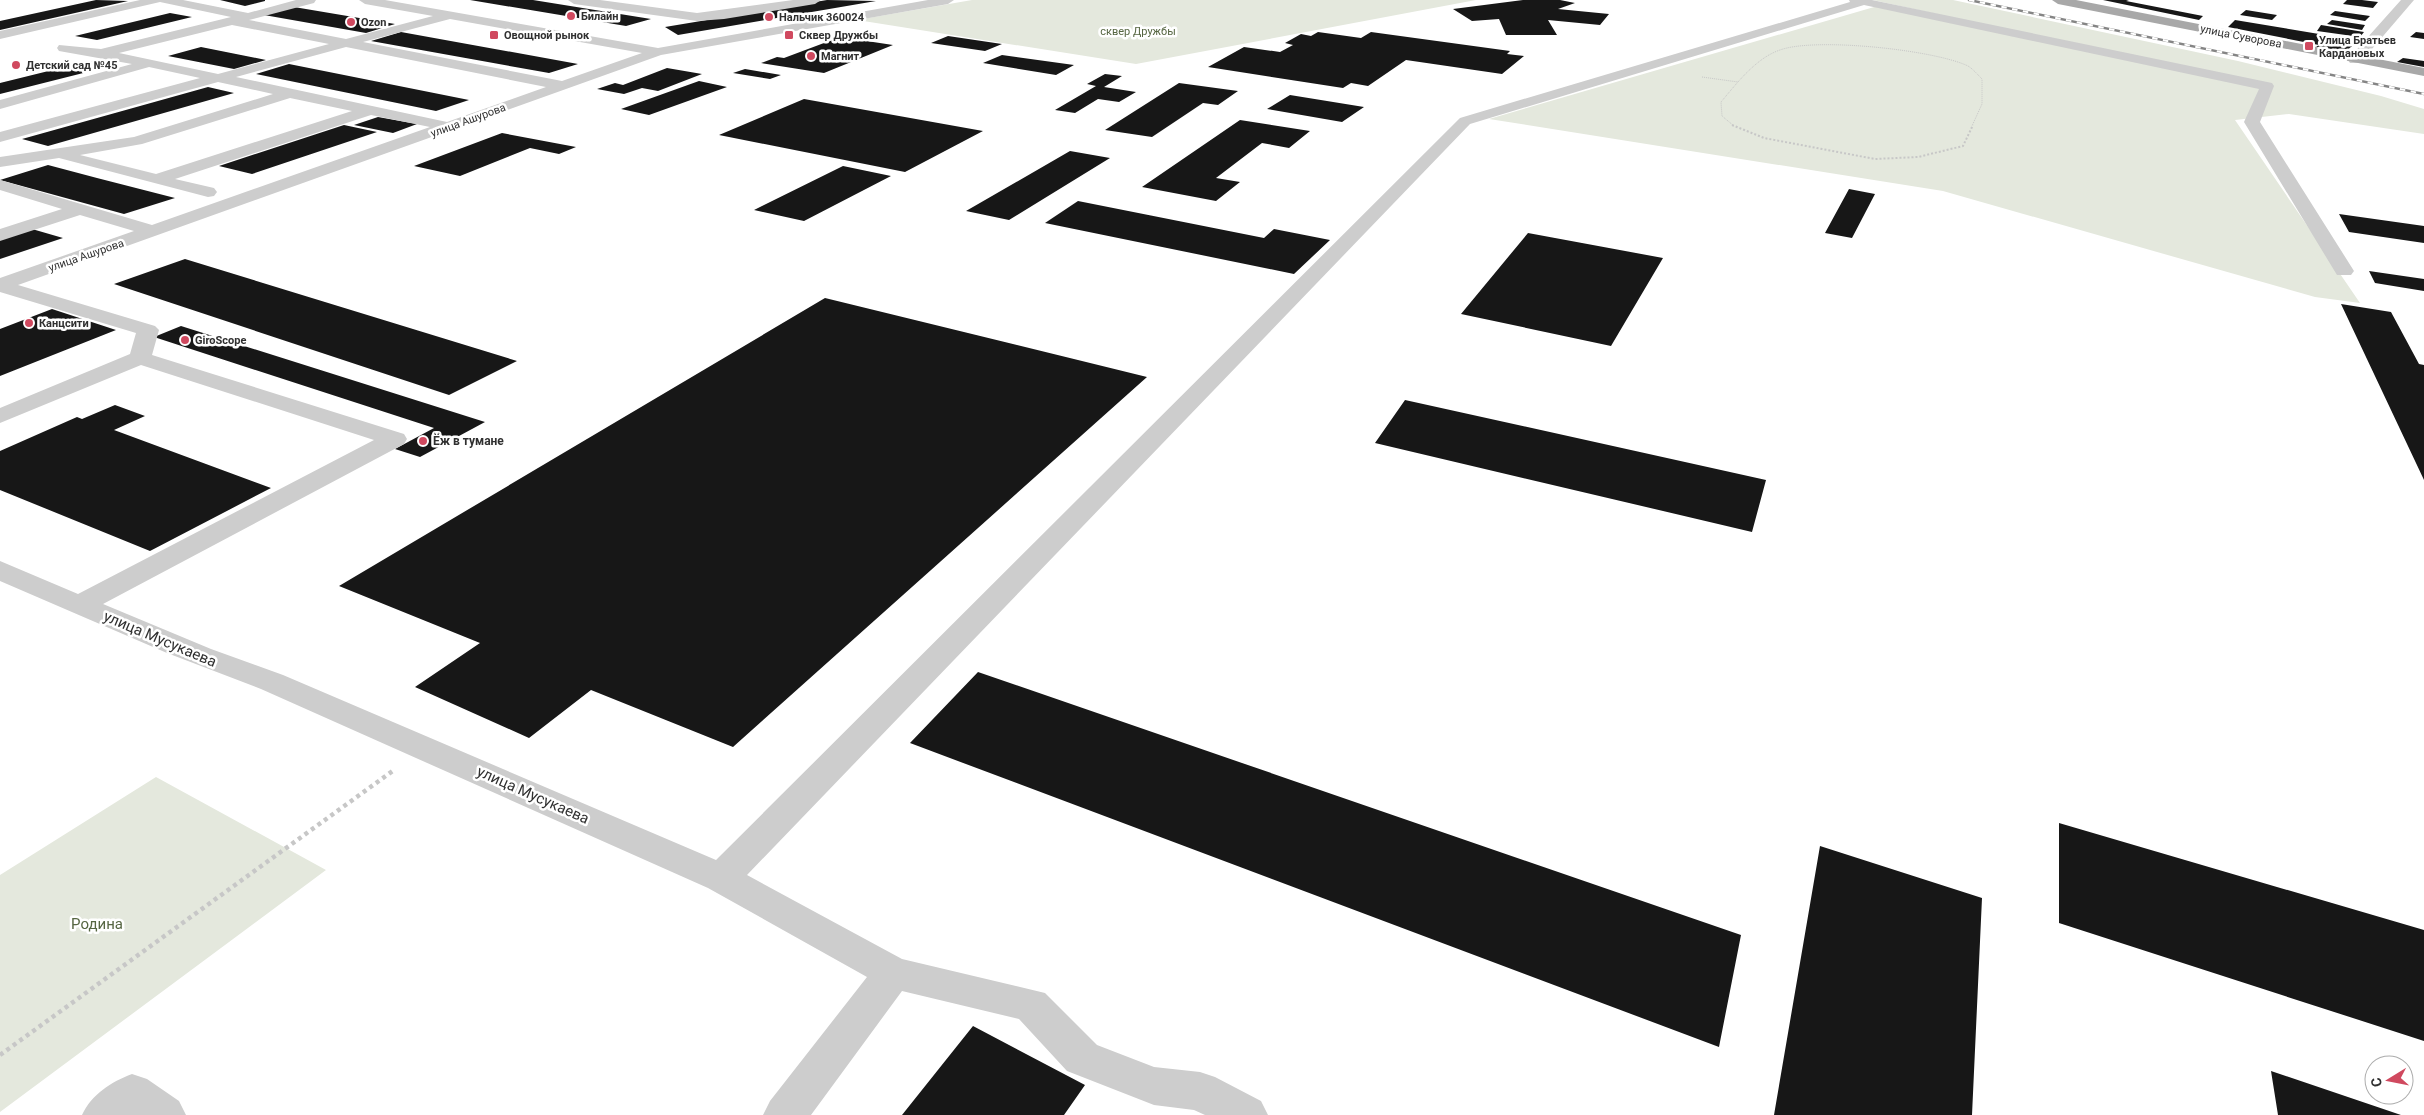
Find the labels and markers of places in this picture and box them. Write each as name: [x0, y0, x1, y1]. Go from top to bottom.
marker: Билайн: [565, 10, 577, 22]
place label: Билайн: [581, 10, 619, 23]
marker: Нальчик 360024: [763, 11, 775, 23]
place label: Нальчик 360024: [779, 11, 865, 24]
marker: Ozon: [345, 16, 357, 28]
place label: Ozon: [361, 16, 386, 29]
marker: Овощной рынок: [488, 29, 500, 41]
place label: Овощной рынок: [504, 29, 590, 42]
marker: Сквер Дружбы: [783, 29, 795, 41]
place label: Сквер Дружбы: [799, 29, 878, 42]
place label: Улица Братьев Кардановых: [2319, 34, 2396, 60]
marker: Улица Братьев Кардановых: [2303, 40, 2315, 52]
marker: Магнит: [805, 50, 817, 62]
place label: Магнит: [821, 50, 860, 63]
marker: Детский сад №45: [10, 59, 22, 71]
place label: Детский сад №45: [26, 59, 118, 72]
marker: Канцсити: [23, 317, 35, 329]
place label: Канцсити: [39, 317, 89, 330]
marker: GiroScope: [179, 334, 191, 346]
place label: GiroScope: [195, 334, 246, 347]
place label: Ёж в тумане: [433, 433, 504, 448]
marker: Ёж в тумане: [417, 435, 429, 447]

